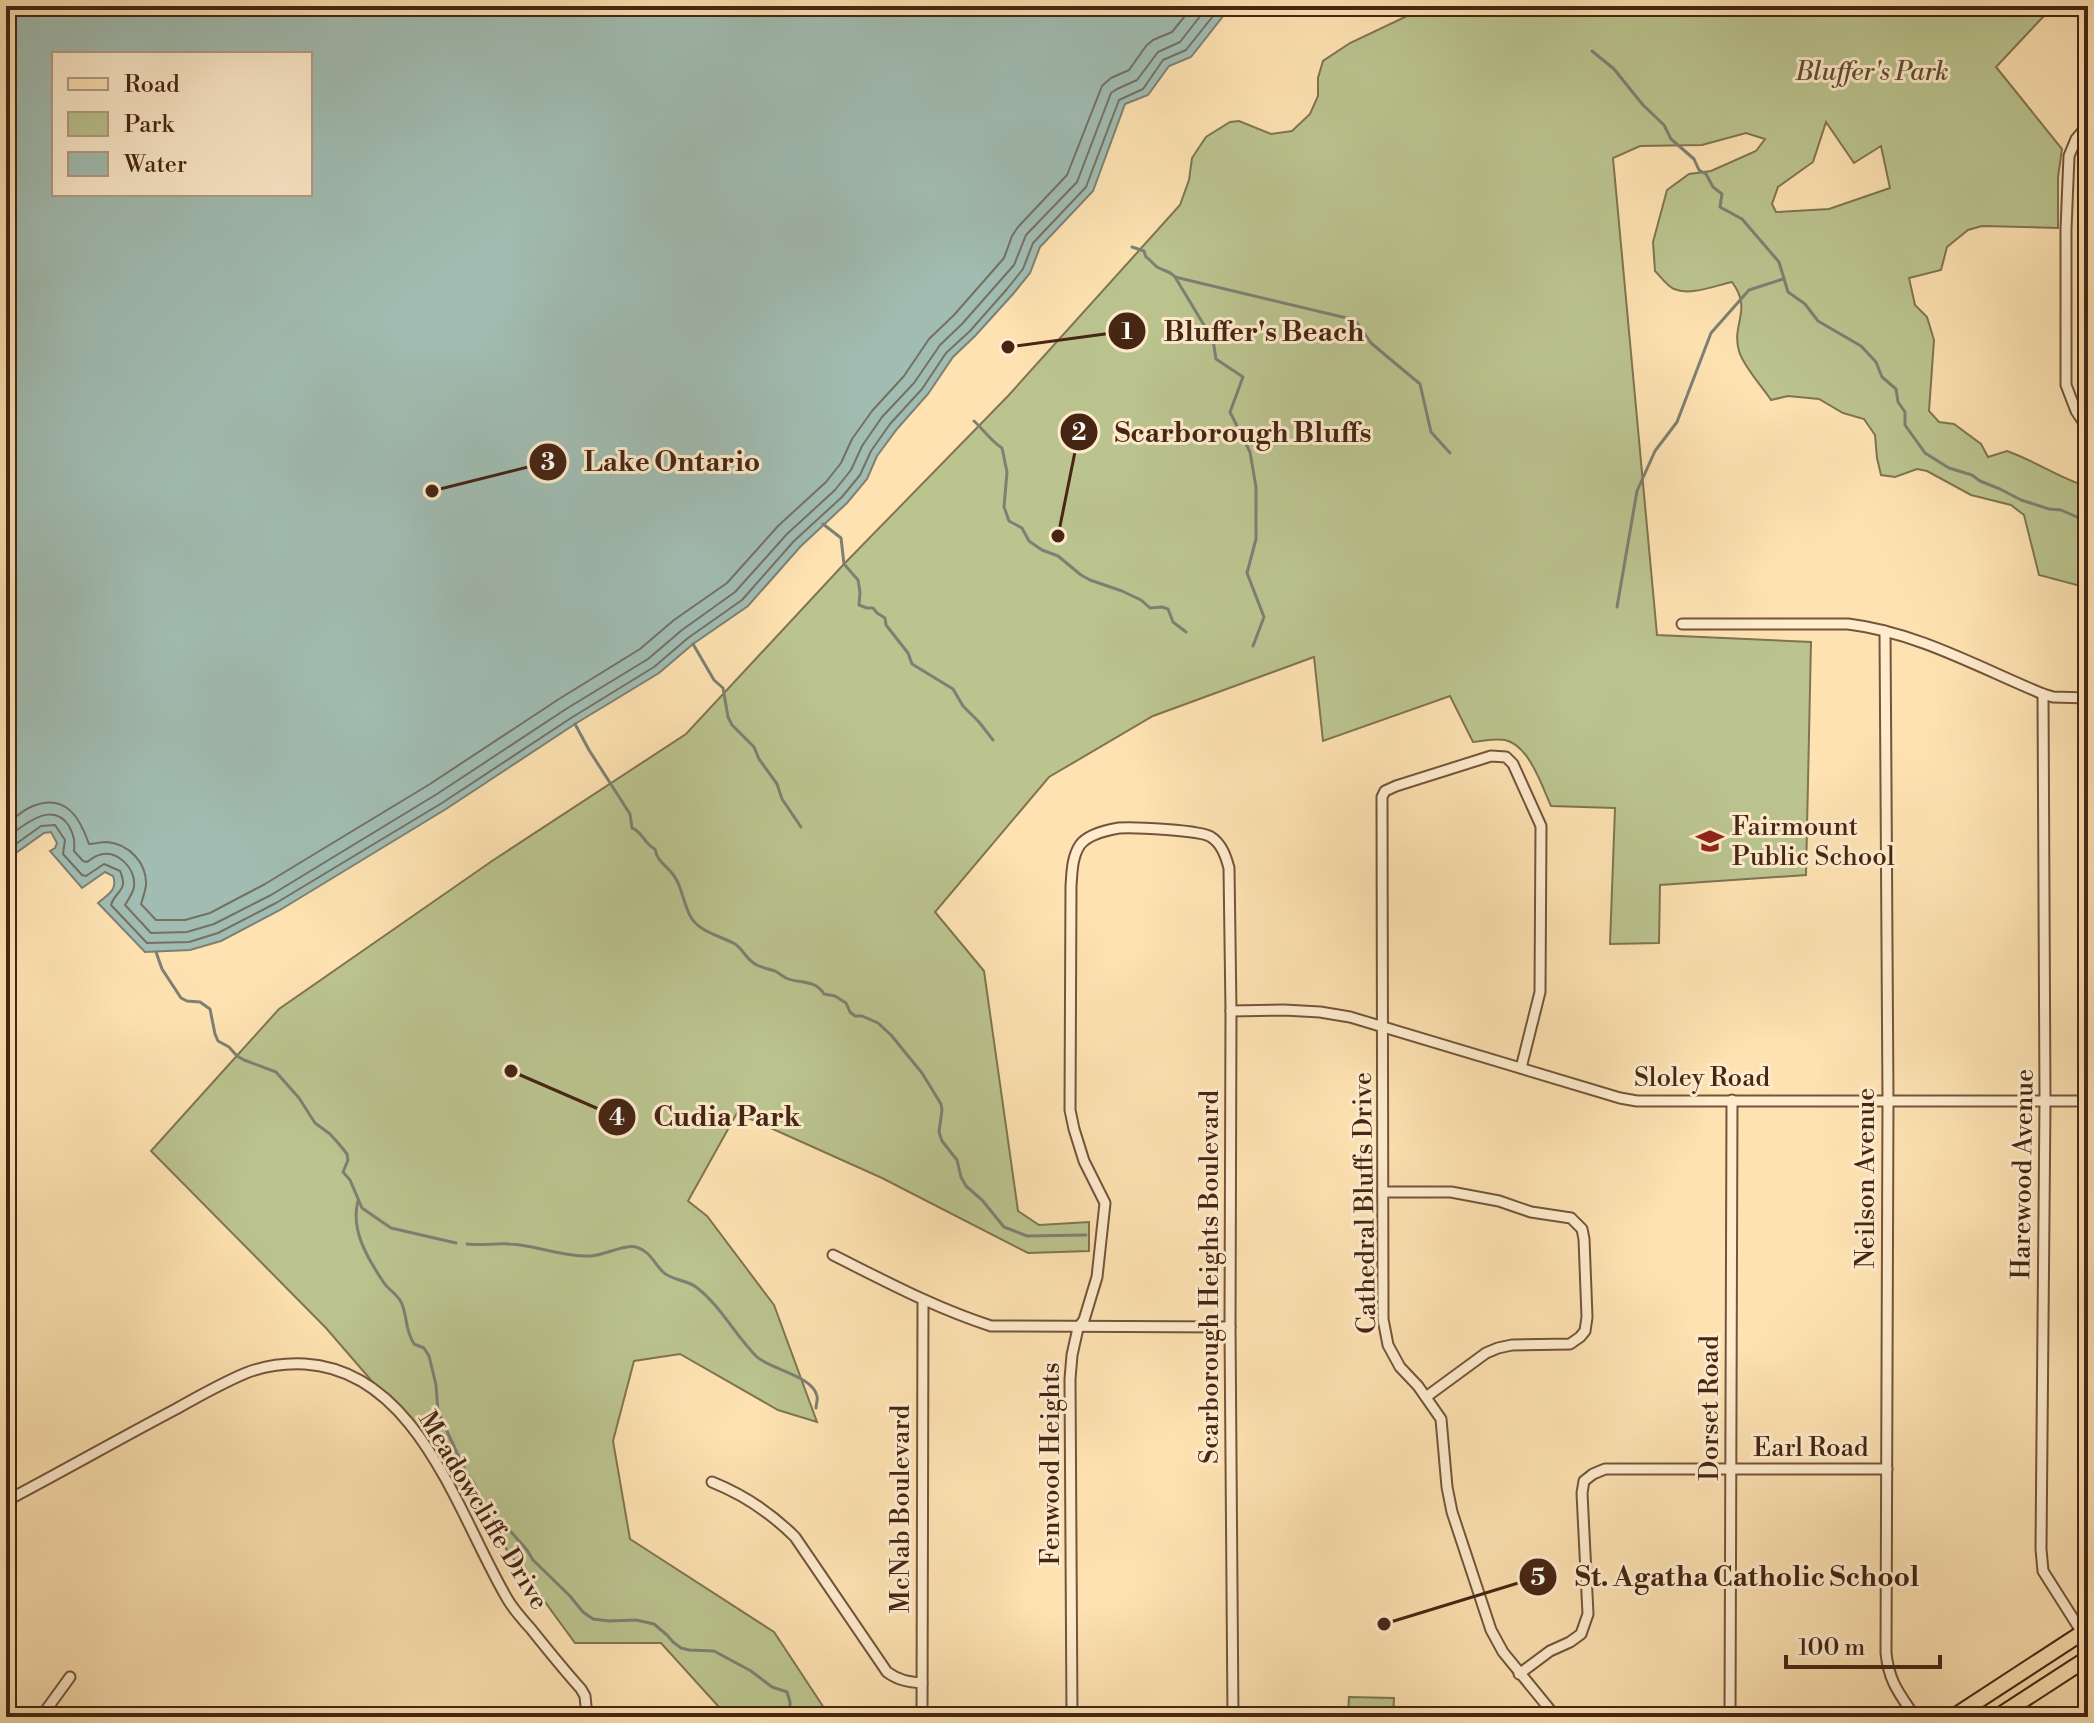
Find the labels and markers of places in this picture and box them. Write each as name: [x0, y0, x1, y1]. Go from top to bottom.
callout: Bluffer's Beach: [1107, 305, 1380, 357]
callout: Scarborough Bluffs: [1059, 406, 1388, 458]
callout: Lake Ontario: [528, 436, 777, 488]
place label: Fairmount Public School: [1732, 811, 1895, 873]
school or university icon: Fairmount Public School: [1695, 826, 1725, 856]
callout: Cudia Park: [597, 1091, 817, 1143]
callout: St. Agatha Catholic School: [1518, 1551, 1935, 1603]

